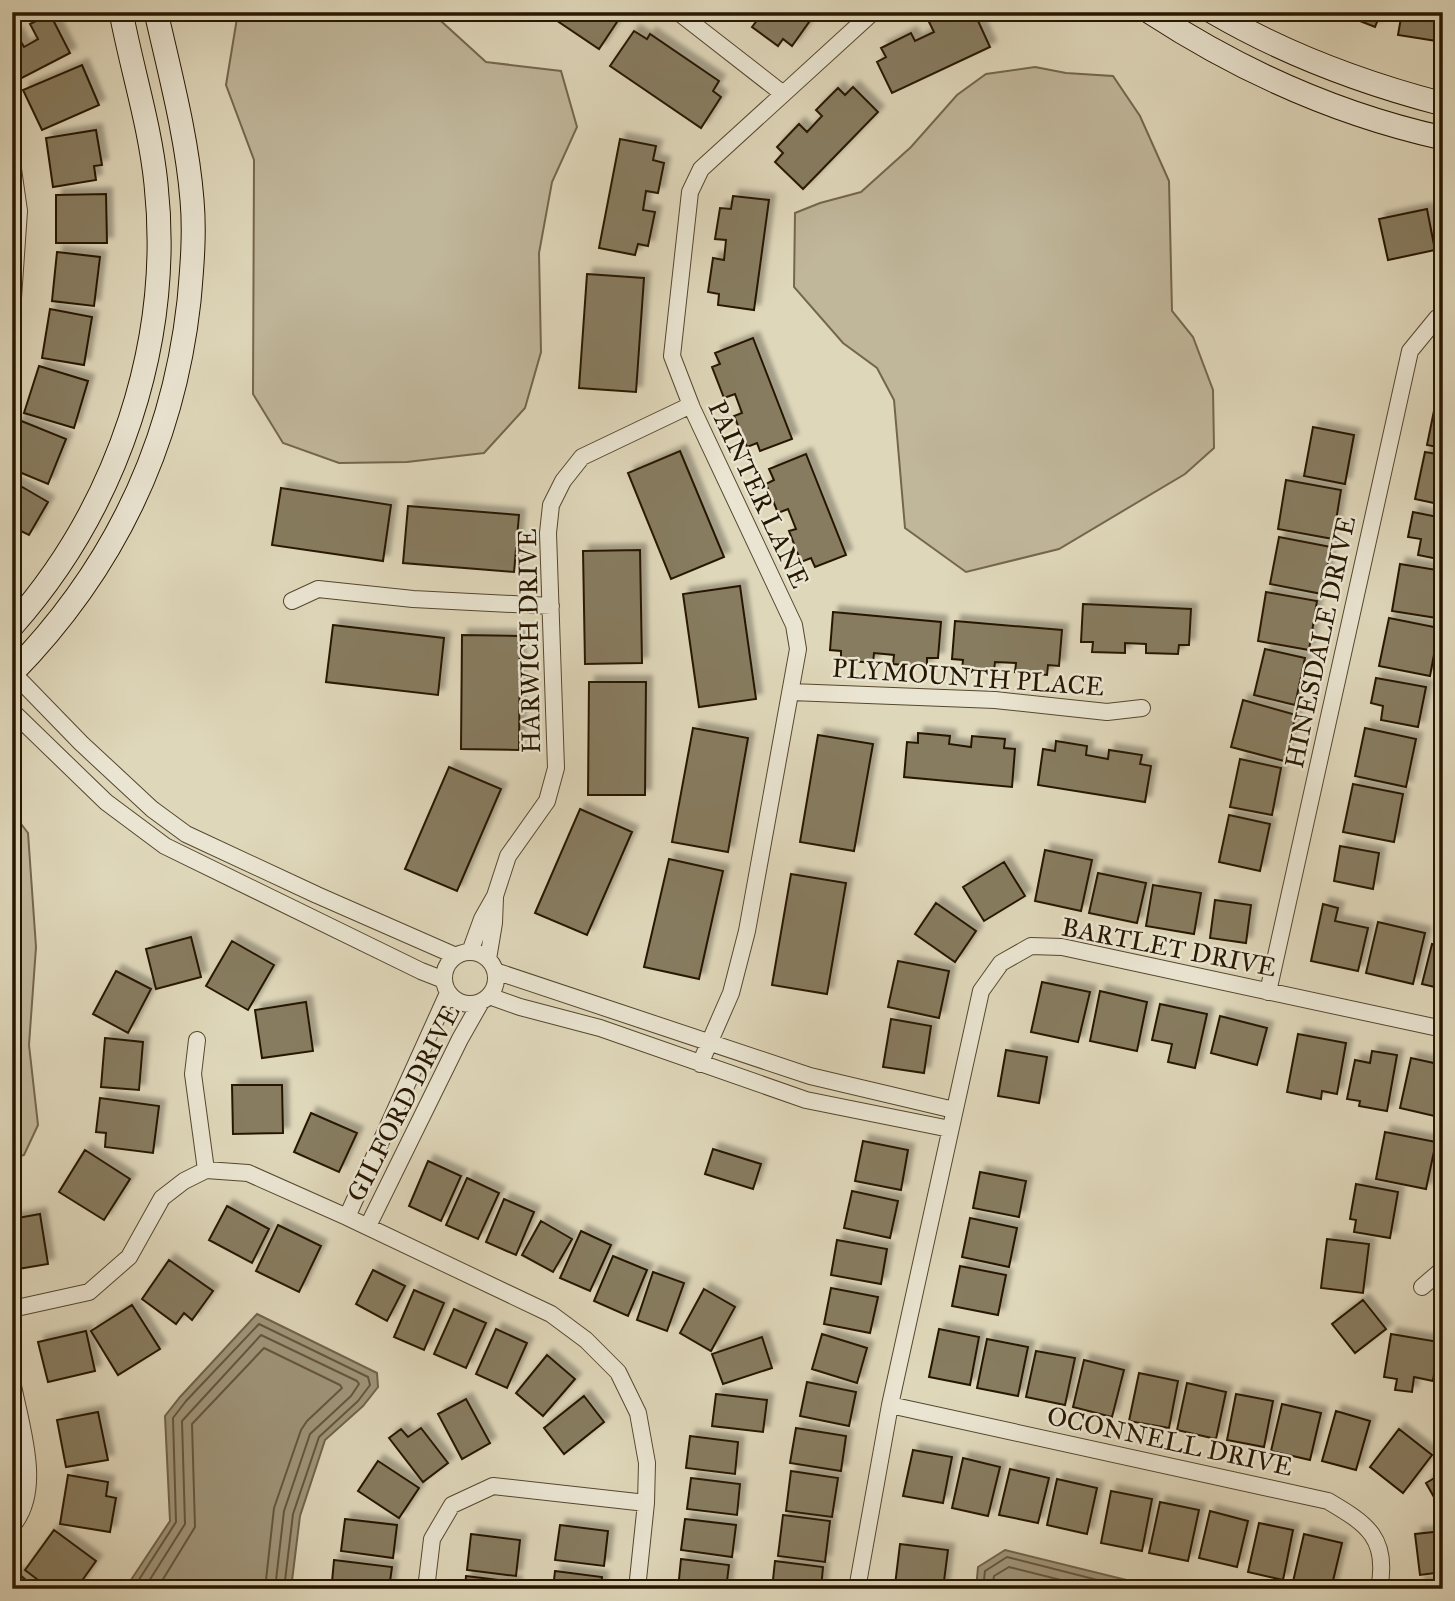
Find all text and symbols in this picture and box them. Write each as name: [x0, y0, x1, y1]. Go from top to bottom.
street label: PAINTER LANE: [702, 395, 816, 593]
street label: HINESDALE DRIVE: [1278, 513, 1362, 771]
street label: HARWICH DRIVE: [511, 528, 547, 754]
street label: PLYMOUNTH PLACE: [831, 652, 1105, 702]
street label: BARTLET DRIVE: [1059, 910, 1279, 984]
street label: GILFORD DRIVE: [340, 999, 466, 1207]
street label: OCONNELL DRIVE: [1044, 1399, 1296, 1483]

